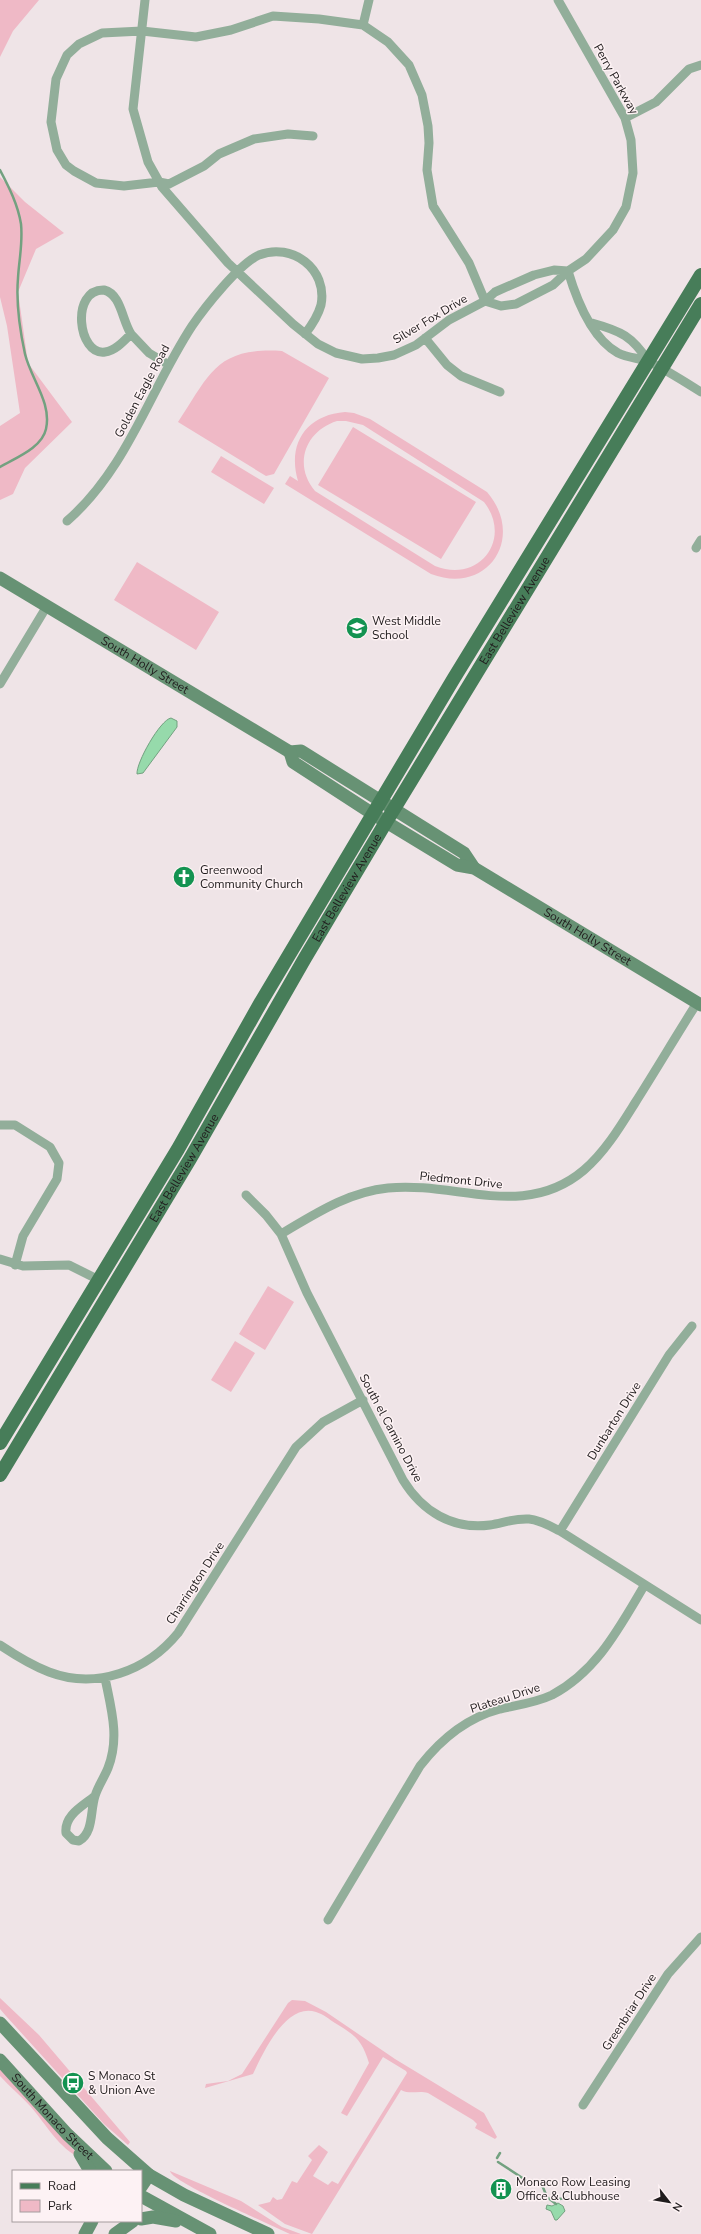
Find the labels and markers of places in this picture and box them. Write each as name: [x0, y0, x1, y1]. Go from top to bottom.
place label: West Middle School: [372, 613, 441, 643]
school or university icon: West Middle School: [344, 615, 370, 641]
place label: Greenwood Community Church: [200, 862, 303, 892]
church icon: Greenwood Community Church: [171, 864, 197, 890]
place label: S Monaco St & Union Ave: [88, 2068, 156, 2098]
bus stop icon: S Monaco St & Union Ave: [60, 2070, 86, 2096]
place label: Monaco Row Leasing Office & Clubhouse: [516, 2174, 631, 2204]
building icon: Monaco Row Leasing Office & Clubhouse: [488, 2176, 514, 2202]

